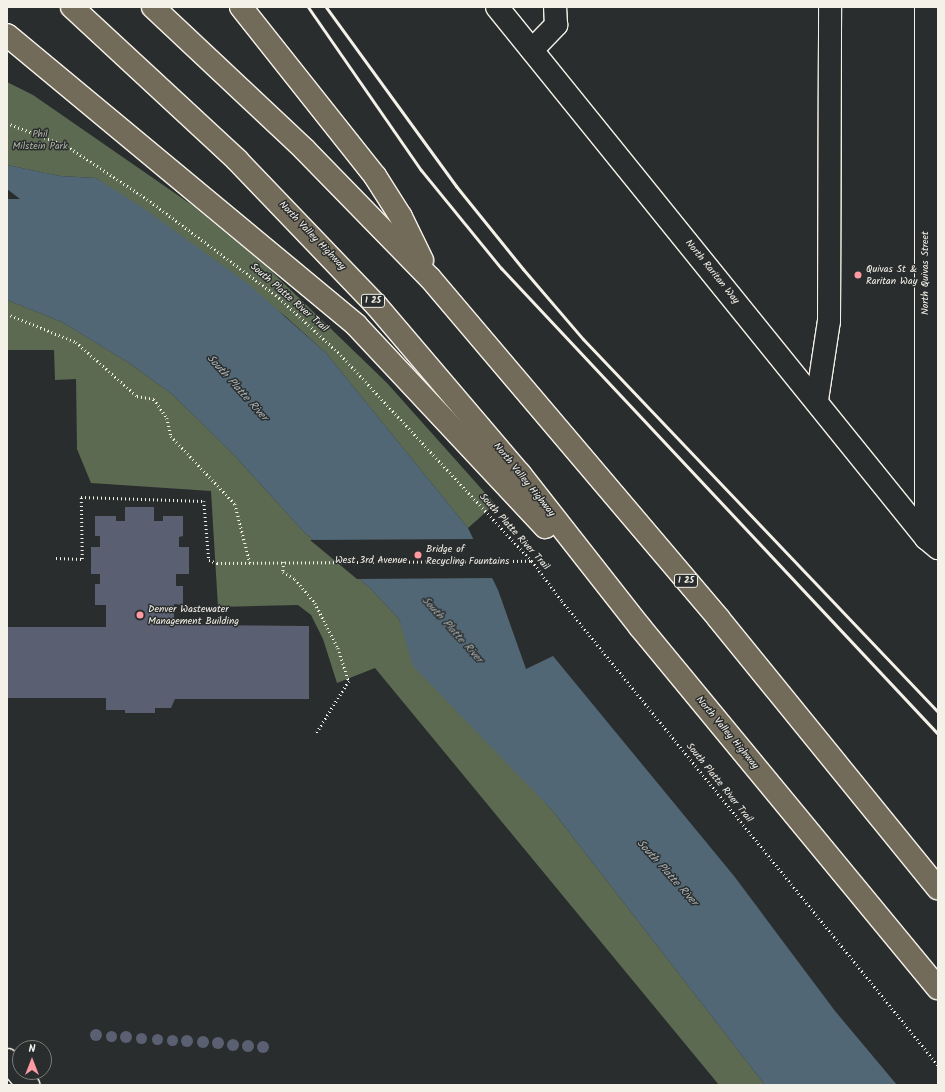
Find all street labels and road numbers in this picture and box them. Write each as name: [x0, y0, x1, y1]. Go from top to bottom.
street label: North Valley Highway: [276, 199, 348, 273]
street label: North Quivas Street: [920, 231, 932, 315]
street label: North Raritan Way: [682, 237, 742, 307]
street label: South Platte River Trail: [248, 261, 330, 335]
road number: I 25: [360, 294, 386, 308]
street label: North Valley Highway: [491, 441, 557, 519]
street label: South Platte River Trail: [476, 491, 552, 573]
street label: West 3rd Avenue: [335, 555, 407, 567]
road number: I 25: [673, 574, 699, 588]
street label: North Valley Highway: [693, 694, 761, 772]
street label: South Platte River Trail: [683, 741, 755, 825]

